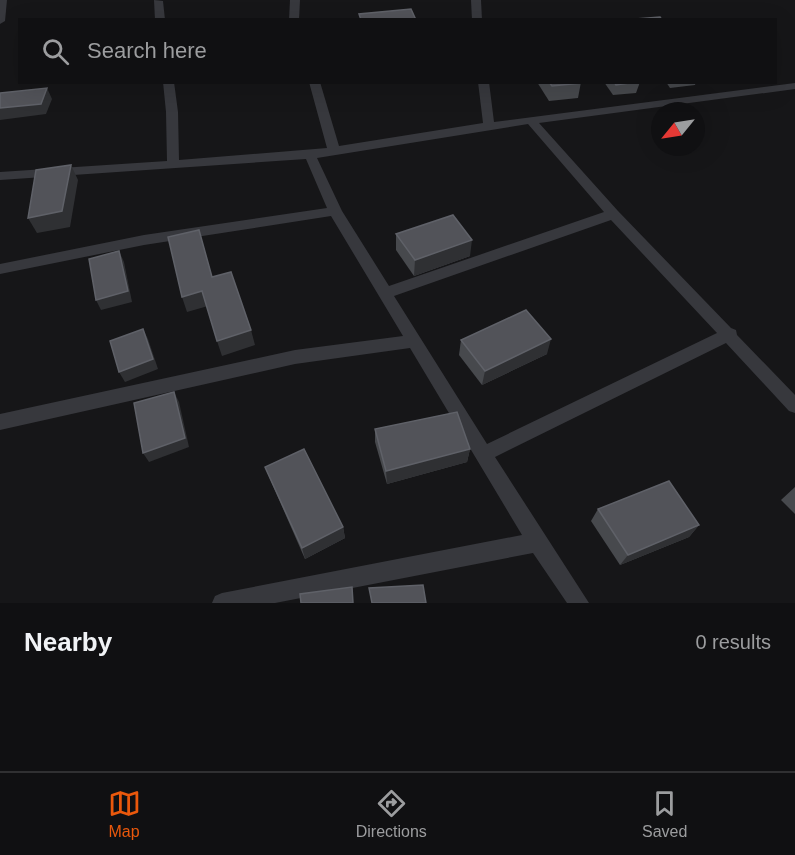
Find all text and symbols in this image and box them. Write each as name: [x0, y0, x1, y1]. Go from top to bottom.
search box: [18, 18, 777, 84]
icon: search: [39, 35, 72, 68]
text: Search here: [87, 38, 207, 63]
north arrow: [651, 102, 705, 156]
text: Nearby: [24, 627, 112, 657]
text: 0 results: [695, 631, 771, 653]
tab: Map: [108, 787, 141, 841]
tab: Directions: [356, 787, 427, 841]
tab: Saved: [642, 787, 687, 841]

